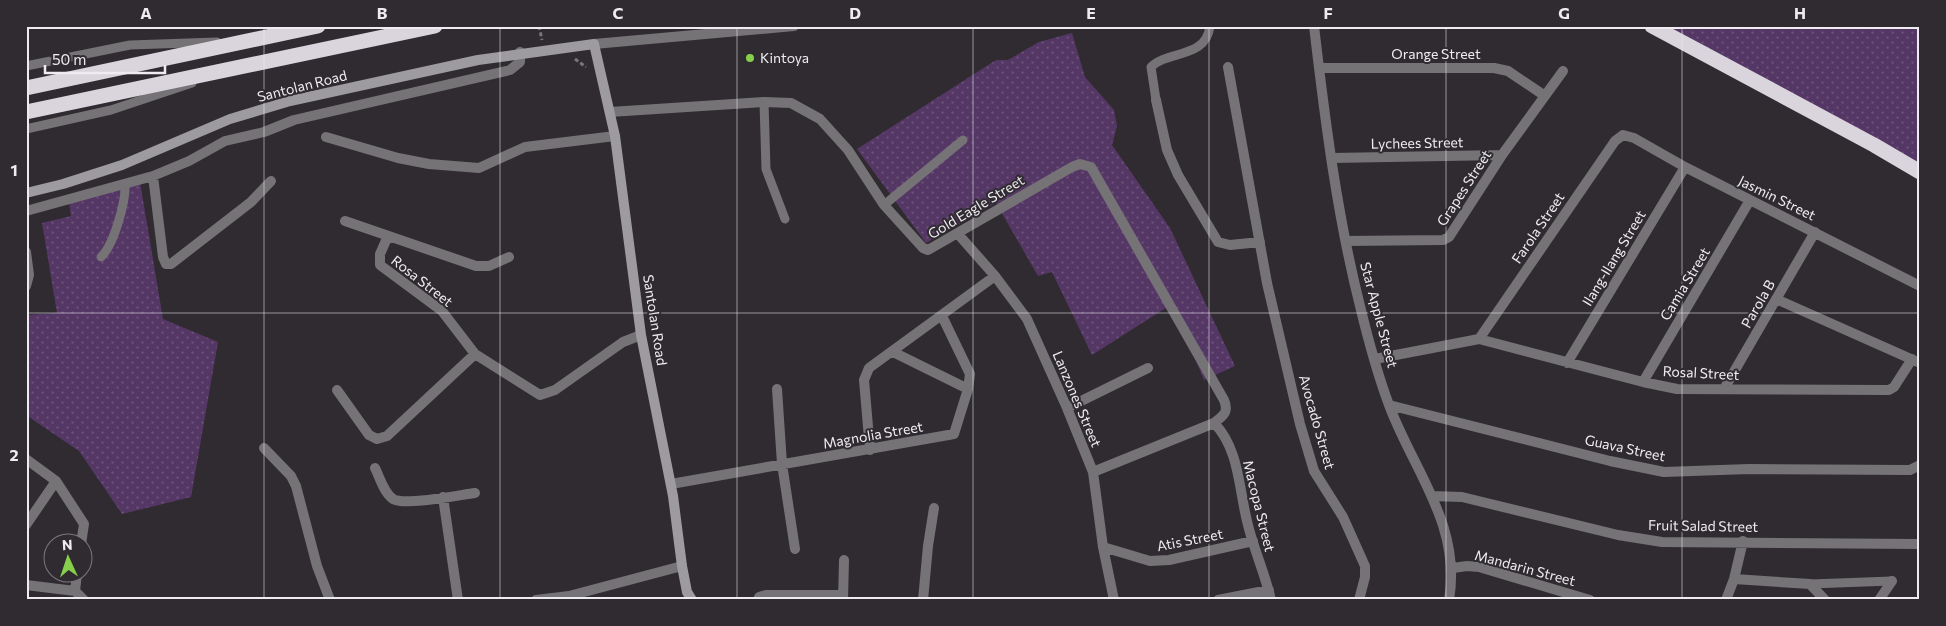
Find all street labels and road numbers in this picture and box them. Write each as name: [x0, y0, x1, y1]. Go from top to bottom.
street label: Orange Street: [1391, 45, 1481, 62]
street label: Santolan Road: [255, 66, 348, 105]
street label: Lychees Street: [1370, 133, 1464, 152]
street label: Grapes Street: [1433, 146, 1495, 229]
street label: Gold Eagle Street: [924, 171, 1027, 242]
street label: Jasmin Street: [1736, 172, 1819, 224]
street label: Farola Street: [1508, 189, 1568, 266]
street label: Ilang-Ilang Street: [1578, 207, 1649, 309]
street label: Camia Street: [1656, 244, 1713, 323]
street label: Rosa Street: [388, 251, 457, 310]
street label: Star Apple Street: [1357, 260, 1402, 370]
street label: Santolan Road: [640, 273, 671, 367]
street label: Parola B: [1737, 277, 1778, 331]
street label: Lanzones Street: [1050, 348, 1105, 450]
street label: Rosal Street: [1662, 362, 1740, 383]
street label: Avocado Street: [1296, 373, 1339, 471]
street label: Magnolia Street: [822, 417, 925, 452]
street label: Guava Street: [1583, 431, 1667, 464]
street label: Macopa Street: [1240, 458, 1279, 554]
street label: Fruit Salad Street: [1648, 516, 1758, 535]
street label: Atis Street: [1155, 525, 1225, 554]
street label: Mandarin Street: [1473, 546, 1578, 589]

